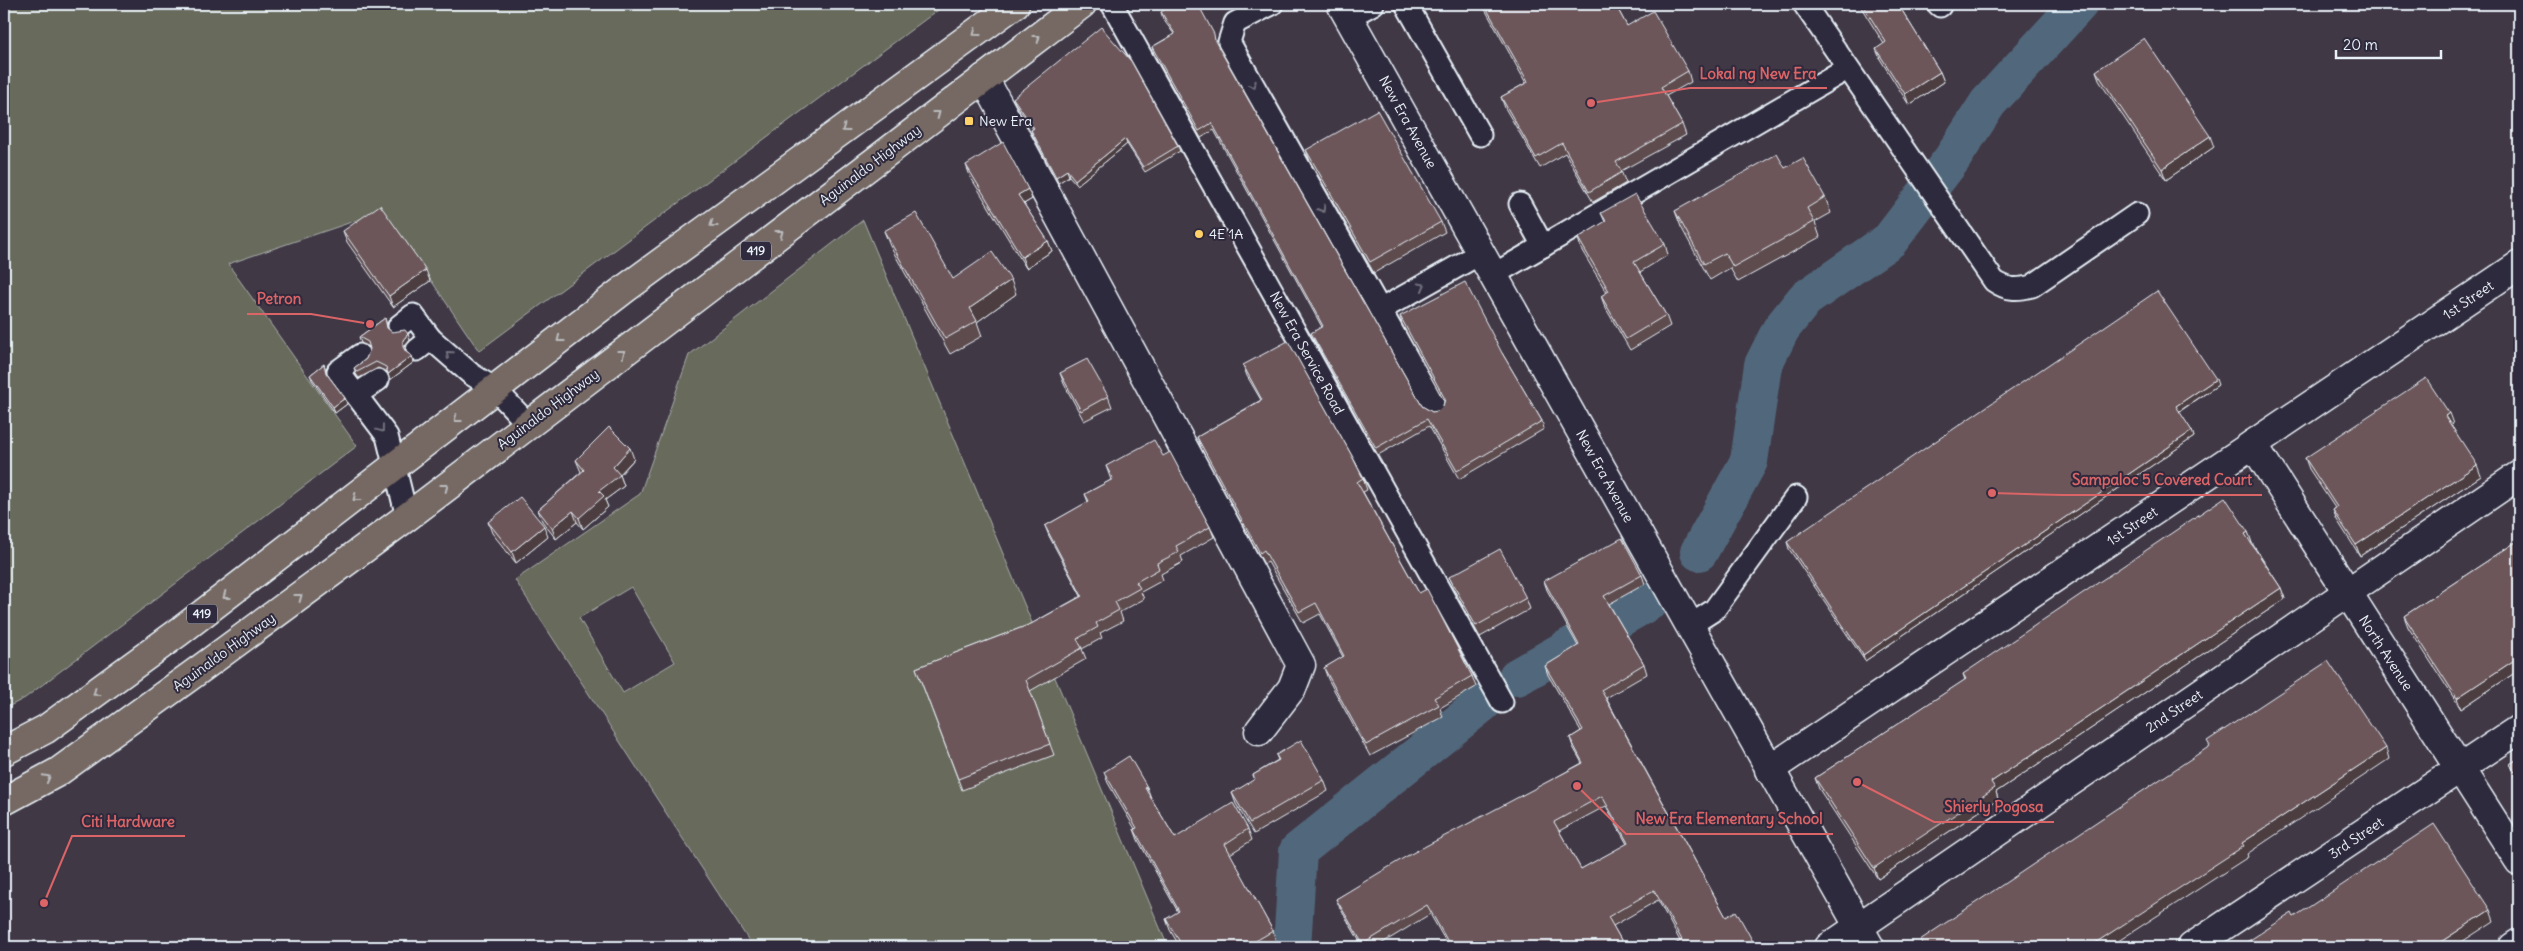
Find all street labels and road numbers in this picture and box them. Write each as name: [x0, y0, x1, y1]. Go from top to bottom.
street label: New Era Avenue: [1375, 72, 1441, 172]
street label: Aguinaldo Highway: [816, 121, 924, 209]
road number: 419: [741, 242, 771, 260]
street label: 1st Street: [2439, 276, 2497, 323]
street label: New Era Service Road: [1266, 288, 1348, 418]
street label: Aguinaldo Highway: [494, 365, 602, 453]
street label: New Era Avenue: [1572, 426, 1638, 526]
street label: 1st Street: [2103, 502, 2161, 549]
road number: 419: [187, 604, 217, 624]
street label: Aguinaldo Highway: [169, 609, 279, 695]
street label: North Avenue: [2355, 612, 2417, 694]
street label: 2nd Street: [2142, 685, 2206, 737]
street label: 3rd Street: [2325, 813, 2387, 863]

